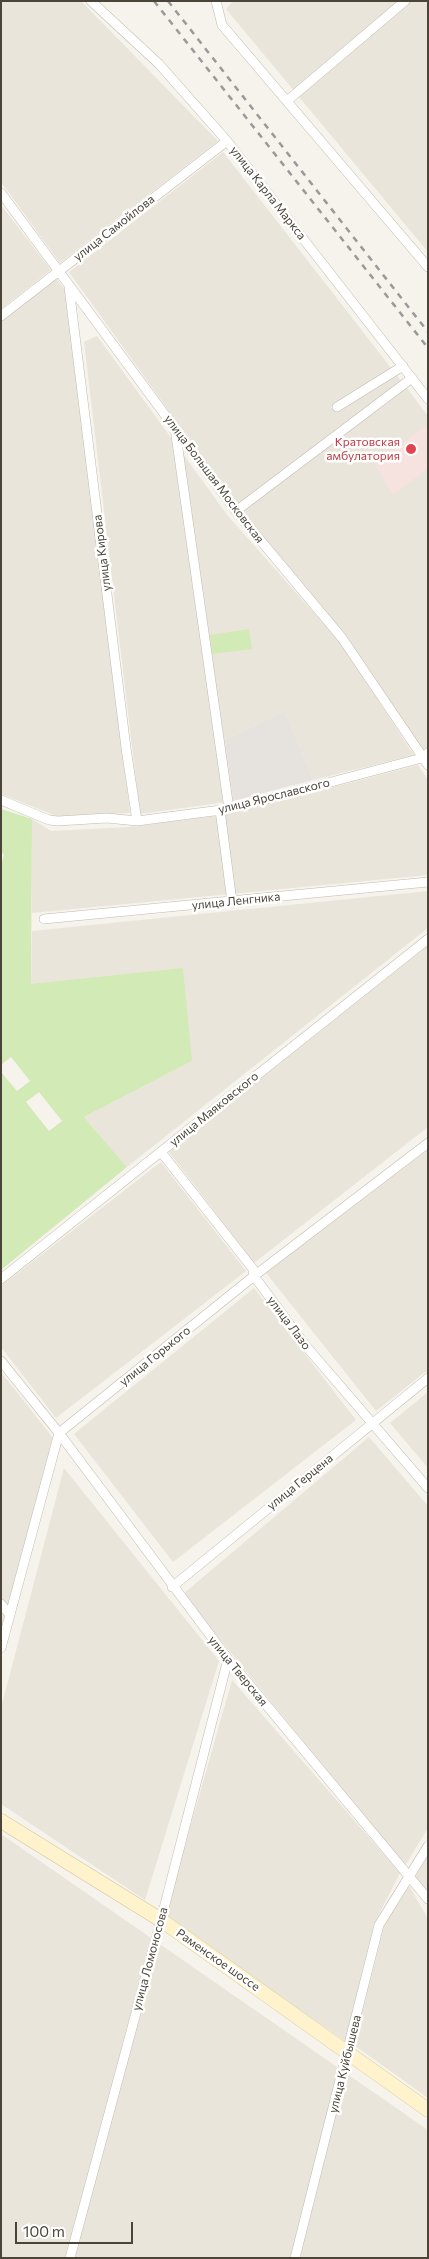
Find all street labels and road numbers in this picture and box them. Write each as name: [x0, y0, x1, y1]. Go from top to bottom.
street label: улица Карла Маркса: [227, 143, 309, 243]
street label: улица Самойлова: [71, 192, 157, 264]
street label: улица Большая Московская: [161, 412, 267, 546]
street label: улица Кирова: [90, 514, 114, 592]
street label: улица Ярославского: [217, 775, 331, 817]
street label: улица Ленгника: [191, 889, 281, 913]
street label: улица Маяковского: [167, 1069, 261, 1149]
street label: улица Лазо: [264, 1293, 314, 1353]
street label: улица Горького: [117, 1323, 193, 1389]
street label: улица Герцена: [264, 1451, 336, 1513]
street label: улица Тверская: [205, 1633, 271, 1709]
street label: улица Ломоносова: [129, 1906, 171, 2012]
street label: Раменское шоссе: [173, 1926, 263, 1994]
street label: улица Куйбышева: [326, 2013, 364, 2115]

